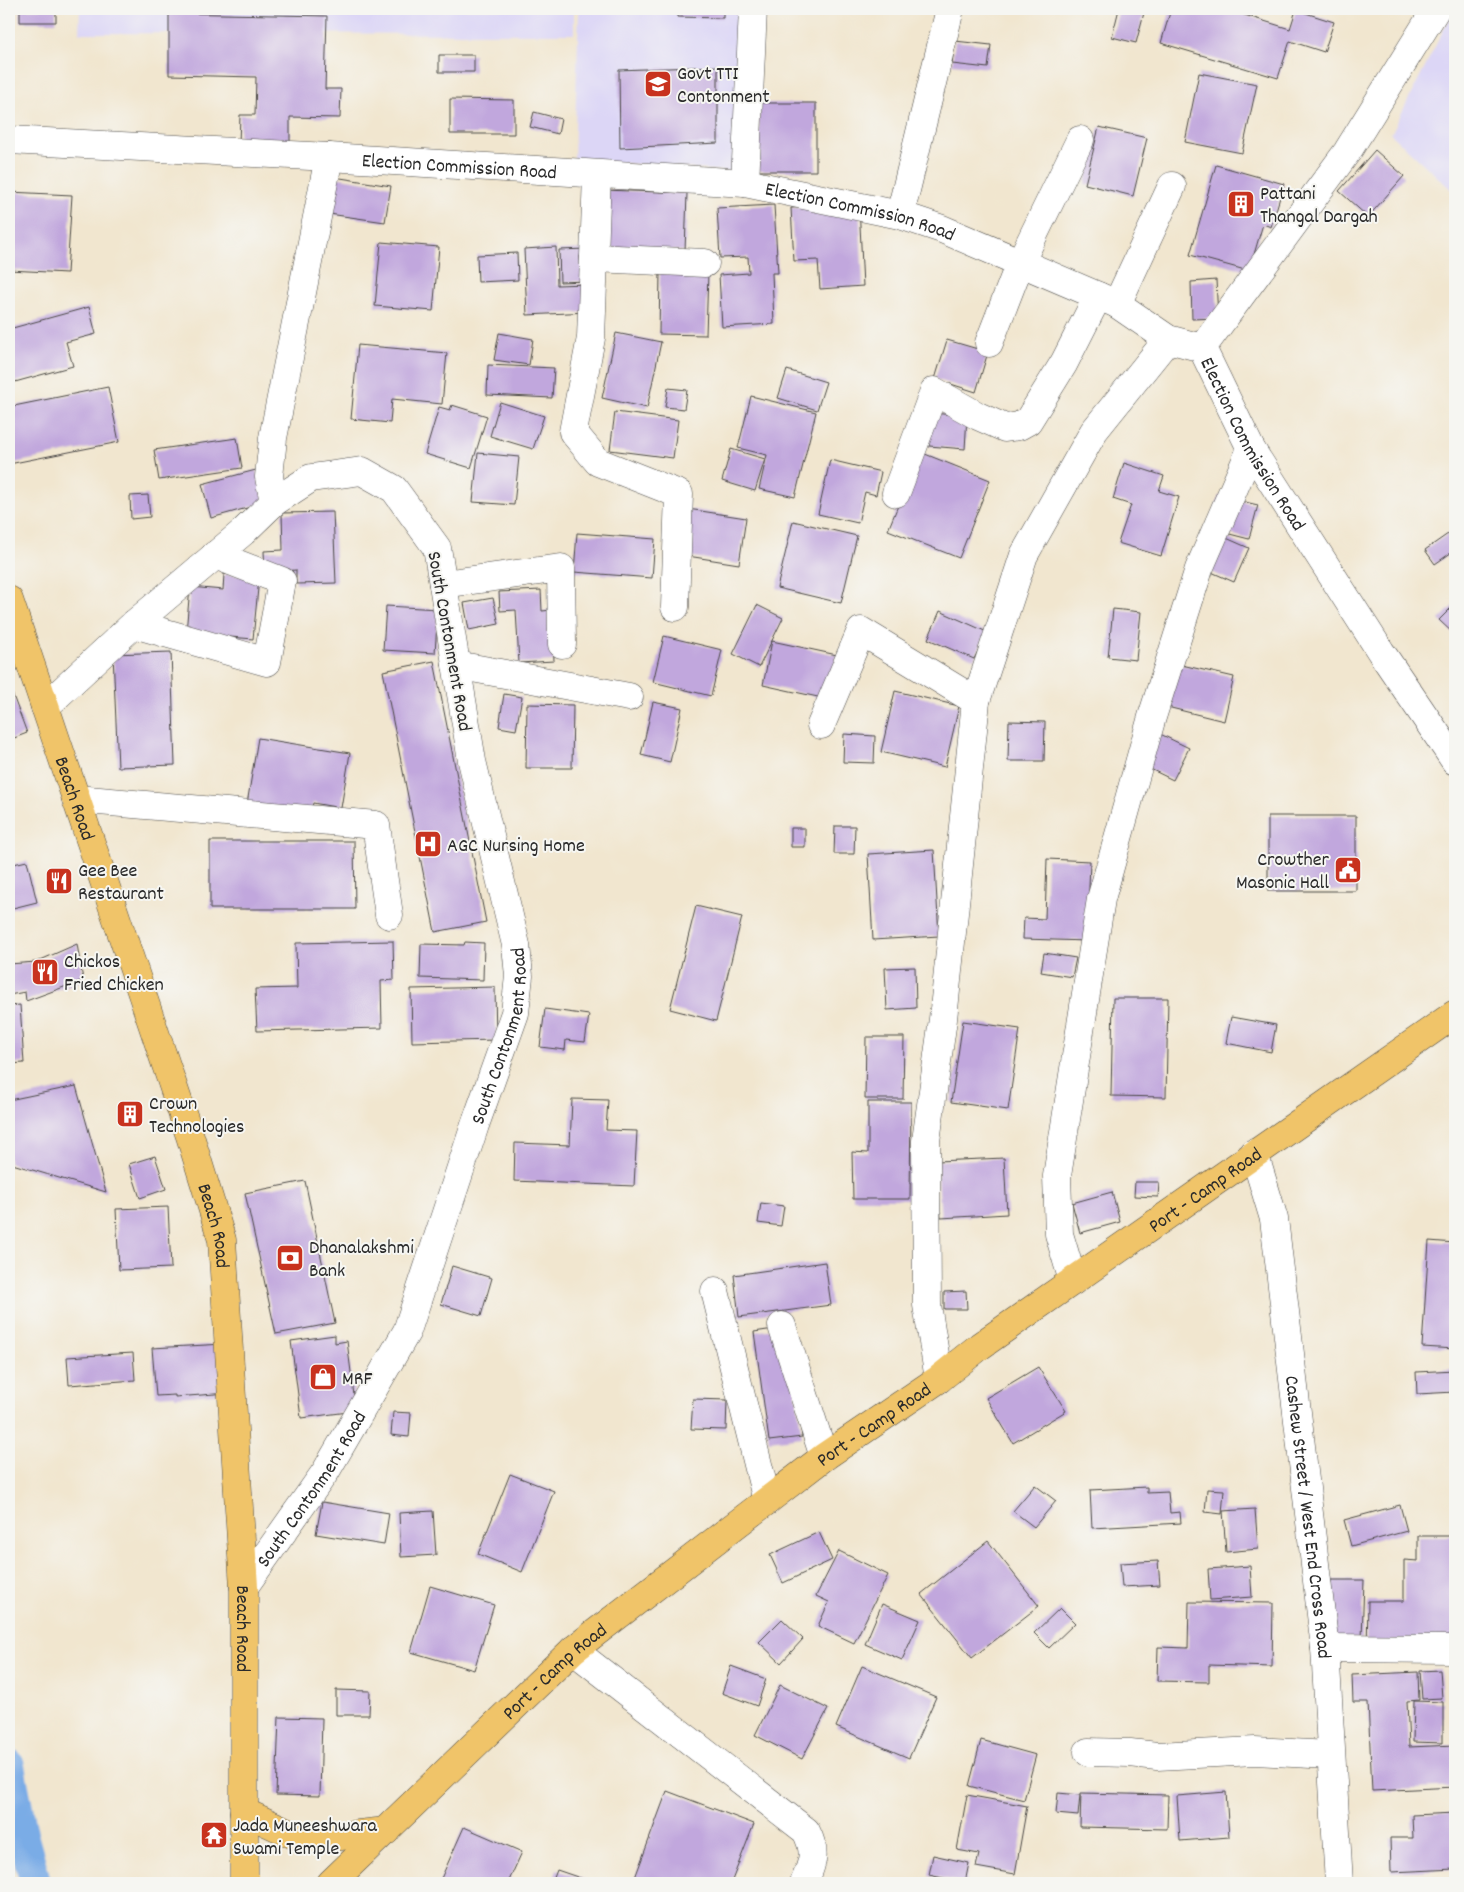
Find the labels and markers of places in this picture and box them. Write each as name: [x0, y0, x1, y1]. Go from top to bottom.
place label: Govt TTI Contonment: [677, 61, 770, 112]
school or university icon: Govt TTI Contonment: [643, 69, 673, 99]
place label: Pattani Thangal Dargah: [1260, 181, 1378, 232]
building icon: Pattani Thangal Dargah: [1226, 189, 1256, 219]
hospital icon: AGC Nursing Home: [413, 829, 443, 859]
place label: AGC Nursing Home: [447, 833, 585, 861]
place label: Crowther Masonic Hall: [1236, 847, 1330, 898]
public building icon: Crowther Masonic Hall: [1333, 855, 1363, 885]
place label: Gee Bee Restaurant: [78, 858, 164, 909]
restaurant icon: Gee Bee Restaurant: [44, 866, 74, 896]
place label: Chickos Fried Chicken: [64, 949, 164, 1000]
restaurant icon: Chickos Fried Chicken: [30, 957, 60, 987]
place label: Crown Technologies: [149, 1091, 244, 1142]
building icon: Crown Technologies: [115, 1099, 145, 1129]
place label: Dhanalakshmi Bank: [309, 1235, 414, 1286]
bank icon: Dhanalakshmi Bank: [275, 1243, 305, 1273]
shop icon: MRF: [308, 1362, 338, 1392]
place label: MRF: [342, 1366, 372, 1394]
place label: Jada Muneeshwara Swami Temple: [233, 1813, 377, 1864]
temple icon: Jada Muneeshwara Swami Temple: [199, 1820, 229, 1850]

